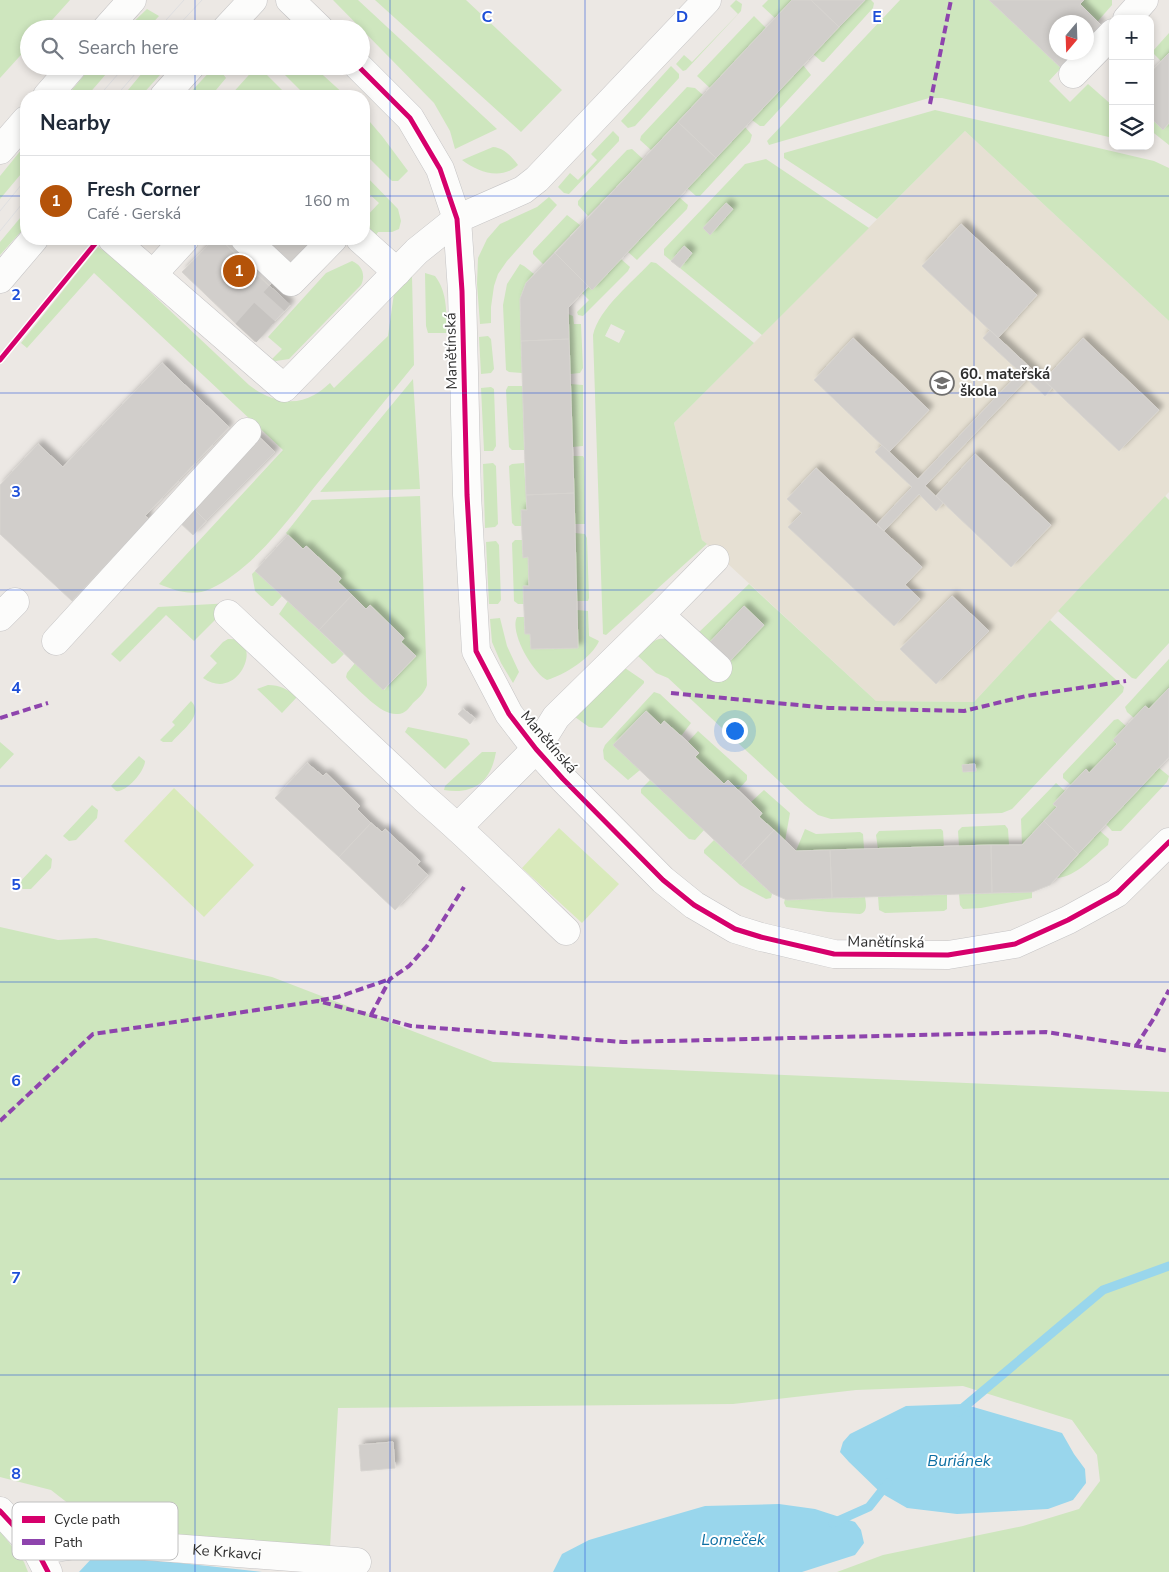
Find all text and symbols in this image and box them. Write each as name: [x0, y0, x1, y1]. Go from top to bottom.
text: C: [482, 6, 493, 28]
text: D: [676, 6, 688, 28]
text: E: [872, 6, 882, 28]
north arrow: [1049, 15, 1094, 60]
map controls: [1109, 15, 1154, 150]
button: +: [1109, 15, 1154, 60]
search box: [20, 20, 370, 75]
icon: search: [38, 34, 66, 62]
text: Search here: [78, 35, 179, 61]
button: −: [1109, 60, 1154, 105]
button: layers: [1109, 105, 1154, 150]
text: Nearby: [40, 109, 110, 137]
text: Fresh Corner: [87, 177, 200, 203]
text: 1: [51, 190, 61, 212]
text: 160 m: [303, 190, 350, 212]
text: Café · Gerská: [87, 203, 181, 225]
pin: 1: [223, 252, 255, 290]
text: 2: [11, 284, 21, 306]
street label: Manětínská: [440, 312, 462, 390]
place label: 60. mateřská škola: [960, 364, 1050, 401]
school or university icon: 60. mateřská škola: [929, 370, 955, 396]
text: 3: [11, 481, 21, 503]
text: 4: [11, 677, 21, 699]
street label: Manětínská: [516, 706, 582, 778]
your location: [722, 718, 748, 744]
text: 5: [11, 874, 21, 896]
street label: Manětínská: [847, 931, 925, 953]
text: 6: [11, 1070, 21, 1092]
text: 7: [11, 1267, 21, 1289]
water label: Buriánek: [927, 1450, 992, 1472]
text: 8: [11, 1463, 21, 1485]
legend: [12, 1502, 178, 1560]
text: Cycle path: [54, 1510, 120, 1529]
water label: Lomeček: [701, 1529, 766, 1551]
text: Path: [54, 1533, 83, 1552]
street label: Ke Krkavci: [192, 1540, 262, 1565]

